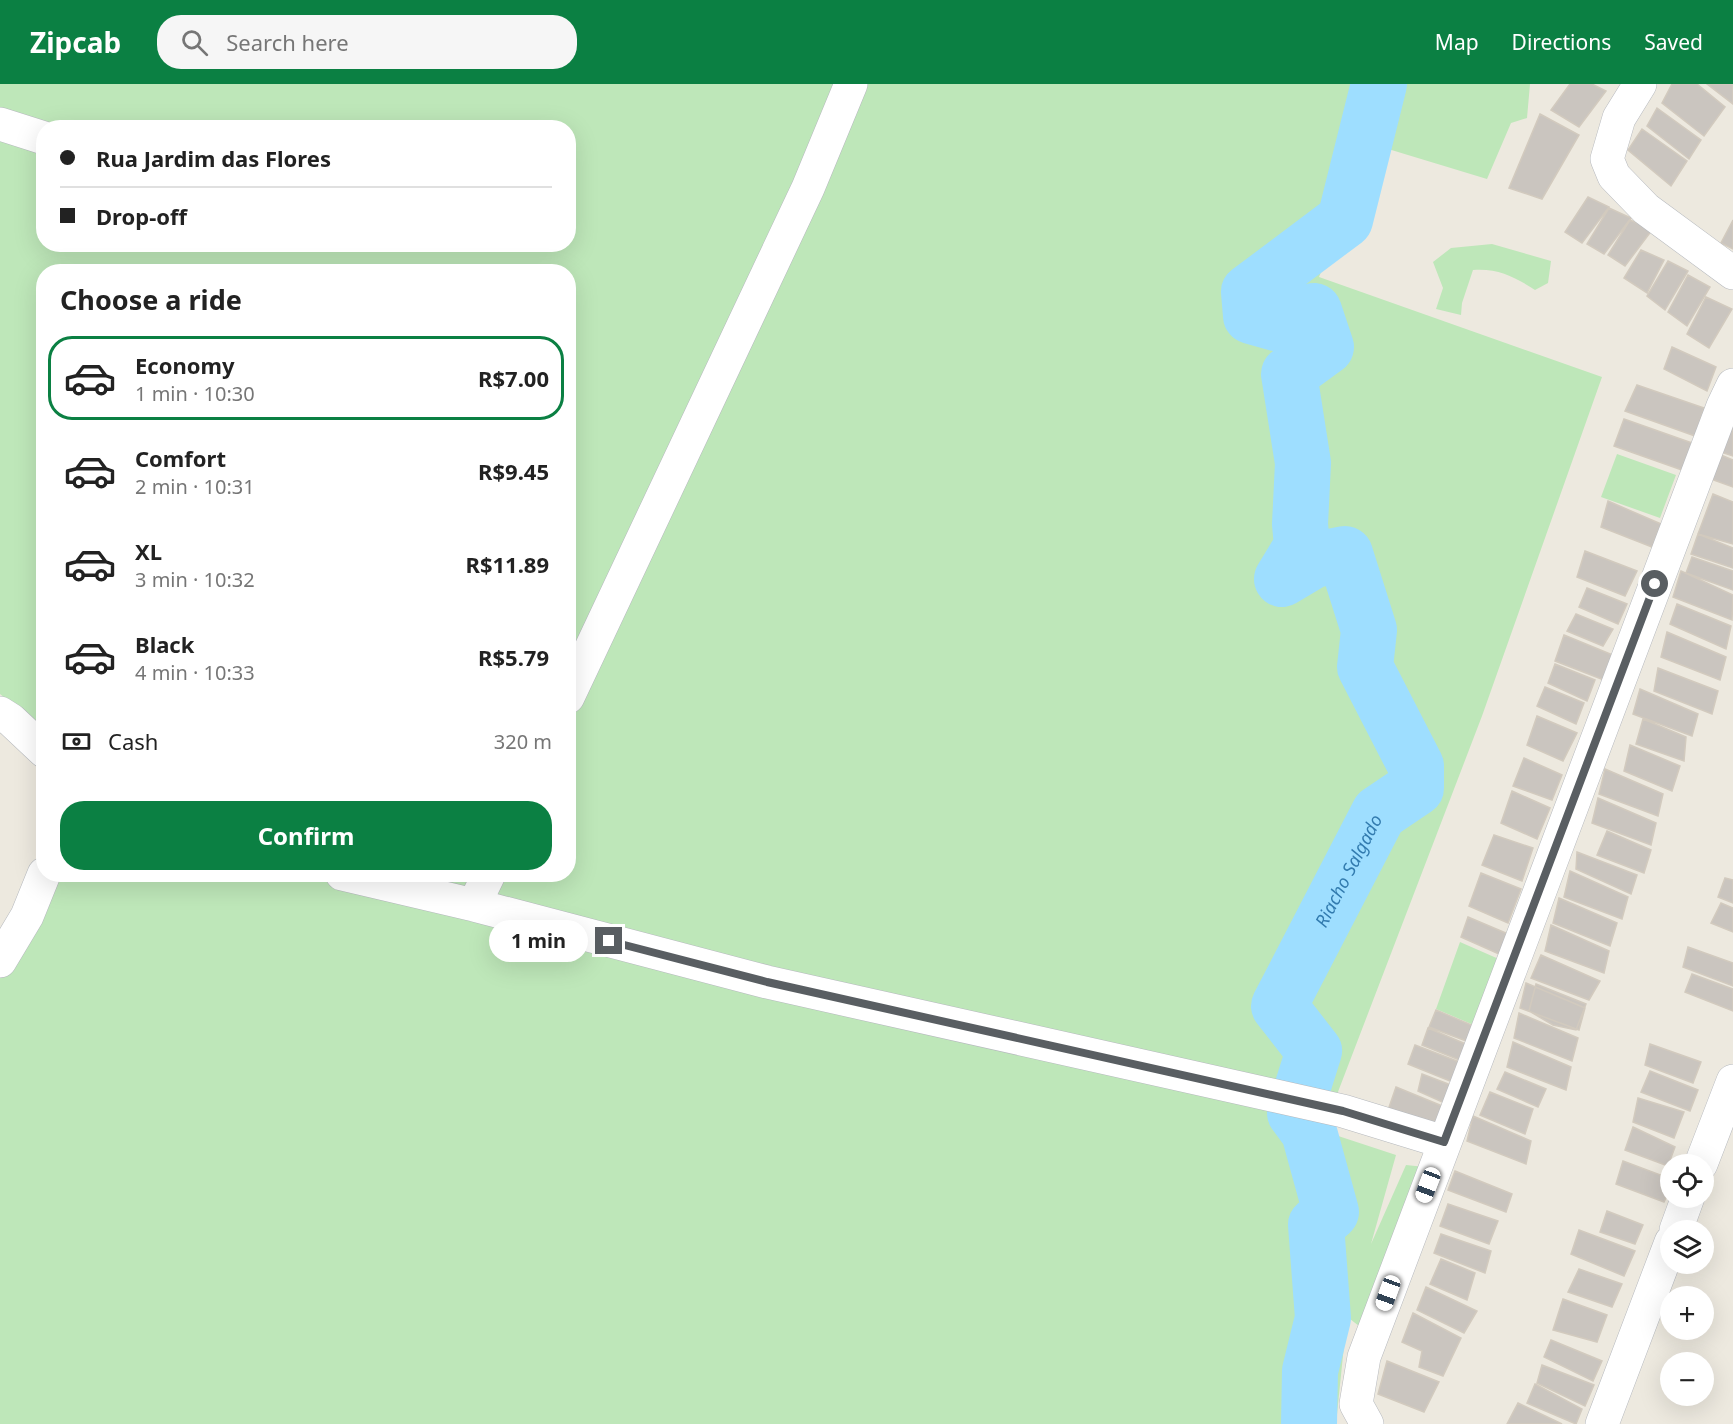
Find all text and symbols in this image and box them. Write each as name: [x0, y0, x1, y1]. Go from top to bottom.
search box: [157, 15, 577, 69]
text: Zipcab: [30, 23, 121, 61]
icon: search: [178, 26, 211, 59]
text: Search here: [226, 27, 349, 57]
text: Map: [1435, 28, 1479, 56]
text: Directions: [1512, 28, 1611, 56]
text: Saved: [1644, 28, 1703, 56]
text: Rua Jardim das Flores: [96, 143, 331, 173]
text: Drop-off: [96, 201, 187, 231]
text: Choose a ride: [60, 281, 242, 318]
text: Economy: [135, 350, 234, 380]
icon: car: [63, 351, 117, 405]
text: R$7.00: [478, 363, 549, 393]
text: 1 min · 10:30: [135, 380, 255, 407]
text: Comfort: [135, 443, 226, 473]
icon: car: [63, 444, 117, 498]
text: R$9.45: [478, 456, 549, 486]
text: 2 min · 10:31: [135, 473, 255, 500]
text: XL: [135, 536, 162, 566]
icon: car: [63, 537, 117, 591]
text: R$11.89: [465, 549, 549, 579]
text: 3 min · 10:32: [135, 566, 255, 593]
route start: [1641, 570, 1668, 597]
text: Black: [135, 629, 194, 659]
icon: car: [63, 630, 117, 684]
text: R$5.79: [478, 642, 549, 672]
text: 4 min · 10:33: [135, 659, 255, 686]
icon: cash: [60, 725, 93, 758]
text: Cash: [108, 726, 158, 756]
text: 320 m: [494, 728, 552, 755]
button: Confirm: [60, 801, 552, 870]
water label: Riacho Salgado: [1309, 810, 1387, 931]
callout: 1 min: [489, 920, 588, 962]
text: 1 min: [511, 927, 566, 954]
route end: [595, 927, 622, 954]
map controls: [1660, 1154, 1714, 1406]
button: locate: [1660, 1154, 1714, 1208]
car: [1413, 1165, 1443, 1205]
button: layers: [1660, 1220, 1714, 1274]
car: [1373, 1273, 1403, 1313]
button: +: [1660, 1286, 1714, 1340]
button: −: [1660, 1352, 1714, 1406]

